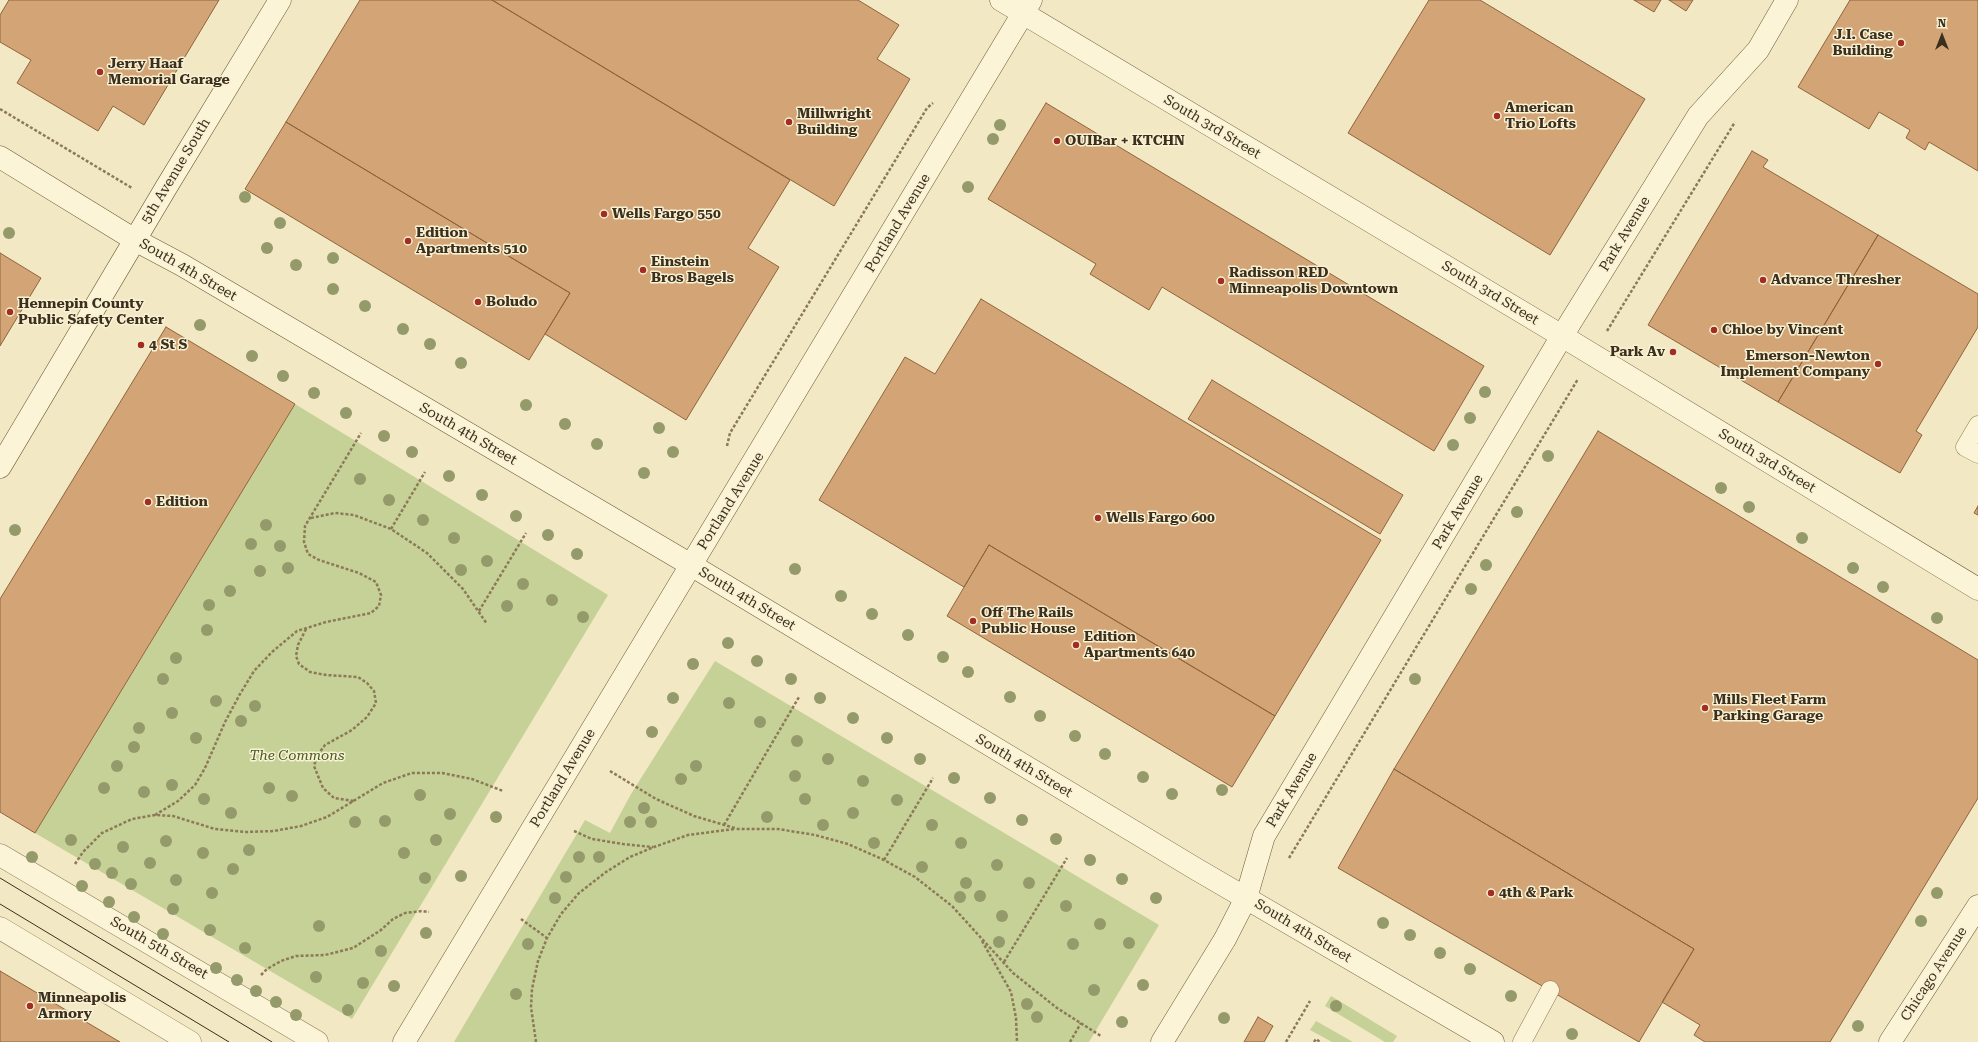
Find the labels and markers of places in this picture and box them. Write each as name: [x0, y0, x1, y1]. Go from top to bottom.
place label: J.I. Case Building: [1833, 27, 1893, 60]
marker: J.I. Case Building: [1896, 38, 1906, 48]
place label: Jerry Haaf Memorial Garage: [108, 56, 230, 88]
marker: Jerry Haaf Memorial Garage: [95, 67, 105, 77]
place label: American Trio Lofts: [1505, 100, 1576, 132]
place label: Millwright Building: [797, 106, 871, 138]
marker: American Trio Lofts: [1492, 111, 1502, 121]
marker: Millwright Building: [784, 117, 794, 127]
place label: OUIBar + KTCHN: [1065, 133, 1185, 149]
marker: OUIBar + KTCHN: [1052, 136, 1062, 146]
place label: Wells Fargo 550: [612, 206, 721, 222]
marker: Wells Fargo 550: [599, 209, 609, 219]
place label: Edition Apartments 510: [416, 225, 527, 258]
marker: Edition Apartments 510: [403, 236, 413, 246]
place label: Einstein Bros Bagels: [651, 254, 734, 286]
marker: Einstein Bros Bagels: [638, 265, 648, 275]
place label: Radisson RED Minneapolis Downtown: [1229, 265, 1398, 298]
place label: Advance Thresher: [1771, 272, 1901, 288]
marker: Advance Thresher: [1758, 275, 1768, 285]
marker: Radisson RED Minneapolis Downtown: [1216, 276, 1226, 286]
place label: Boludo: [486, 294, 537, 310]
place label: Hennepin County Public Safety Center: [18, 296, 164, 328]
marker: Boludo: [473, 297, 483, 307]
marker: Hennepin County Public Safety Center: [5, 307, 15, 317]
place label: Chloe by Vincent: [1722, 322, 1843, 338]
marker: Chloe by Vincent: [1709, 325, 1719, 335]
place label: 4 St S: [149, 337, 187, 353]
marker: 4 St S: [136, 340, 146, 350]
place label: Park Av: [1610, 344, 1665, 360]
marker: Park Av: [1668, 347, 1678, 357]
place label: Emerson-Newton Implement Company: [1721, 348, 1870, 380]
marker: Emerson-Newton Implement Company: [1873, 359, 1883, 369]
place label: Edition: [156, 494, 208, 510]
marker: Edition: [143, 497, 153, 507]
place label: Wells Fargo 600: [1106, 510, 1215, 526]
marker: Wells Fargo 600: [1093, 513, 1103, 523]
place label: Off The Rails Public House: [981, 605, 1076, 638]
marker: Off The Rails Public House: [968, 616, 978, 626]
place label: Edition Apartments 640: [1084, 629, 1195, 662]
marker: Edition Apartments 640: [1071, 640, 1081, 650]
place label: Mills Fleet Farm Parking Garage: [1713, 692, 1826, 724]
marker: Mills Fleet Farm Parking Garage: [1700, 703, 1710, 713]
place label: 4th & Park: [1499, 885, 1573, 901]
marker: 4th & Park: [1486, 888, 1496, 898]
place label: Minneapolis Armory: [38, 990, 126, 1022]
marker: Minneapolis Armory: [25, 1001, 35, 1011]

